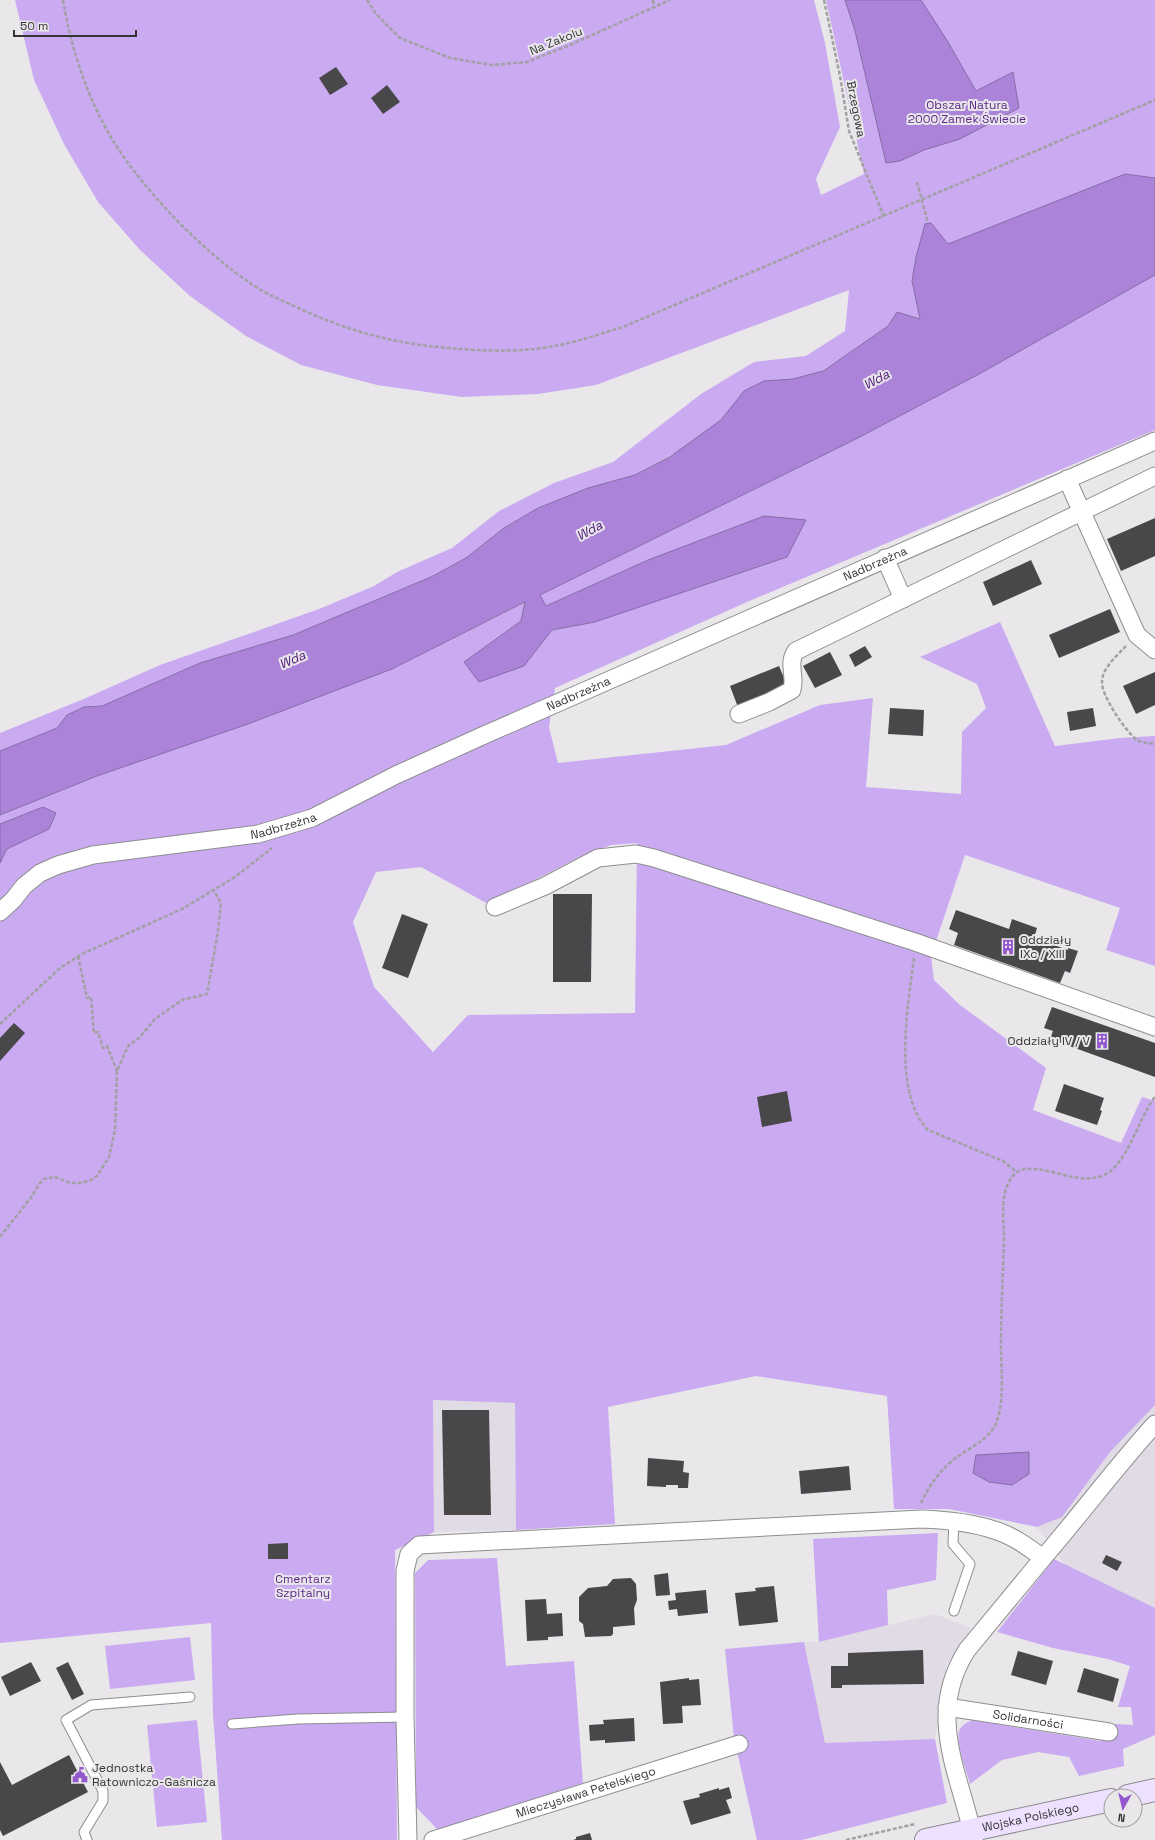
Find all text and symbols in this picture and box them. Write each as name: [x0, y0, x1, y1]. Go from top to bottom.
scale bar: [14, 12, 136, 38]
text: 50 m: [20, 18, 48, 34]
street label: Na Zakolu: [527, 23, 585, 59]
street label: Brzegowa: [843, 79, 869, 139]
park label: Obszar Natura 2000 Zamek Świecie: [908, 97, 1026, 127]
water label: Wda: [860, 365, 893, 393]
water label: Wda: [573, 516, 606, 544]
street label: Nadbrzeżna: [841, 543, 910, 585]
water label: Wda: [276, 646, 308, 673]
street label: Nadbrzeżna: [544, 673, 613, 715]
street label: Nadbrzeżna: [249, 809, 319, 843]
place label: Oddziały IXc / XIII: [1020, 932, 1071, 962]
building icon: Oddziały IXc / XIII: [999, 938, 1017, 956]
building icon: Oddziały IV / V: [1093, 1032, 1111, 1050]
place label: Oddziały IV / V: [1008, 1033, 1091, 1049]
park label: Cmentarz Szpitalny: [275, 1571, 331, 1601]
street label: Solidarności: [992, 1706, 1064, 1733]
place label: Jednostka Ratowniczo-Gaśnicza: [92, 1760, 216, 1790]
street label: Mieczysława Petelskiego: [514, 1763, 657, 1822]
public building icon: Jednostka Ratowniczo-Gaśnicza: [71, 1766, 89, 1784]
north arrow: [1103, 1788, 1143, 1828]
street label: Wojska Polskiego: [981, 1799, 1081, 1836]
text: N: [1117, 1810, 1126, 1825]

